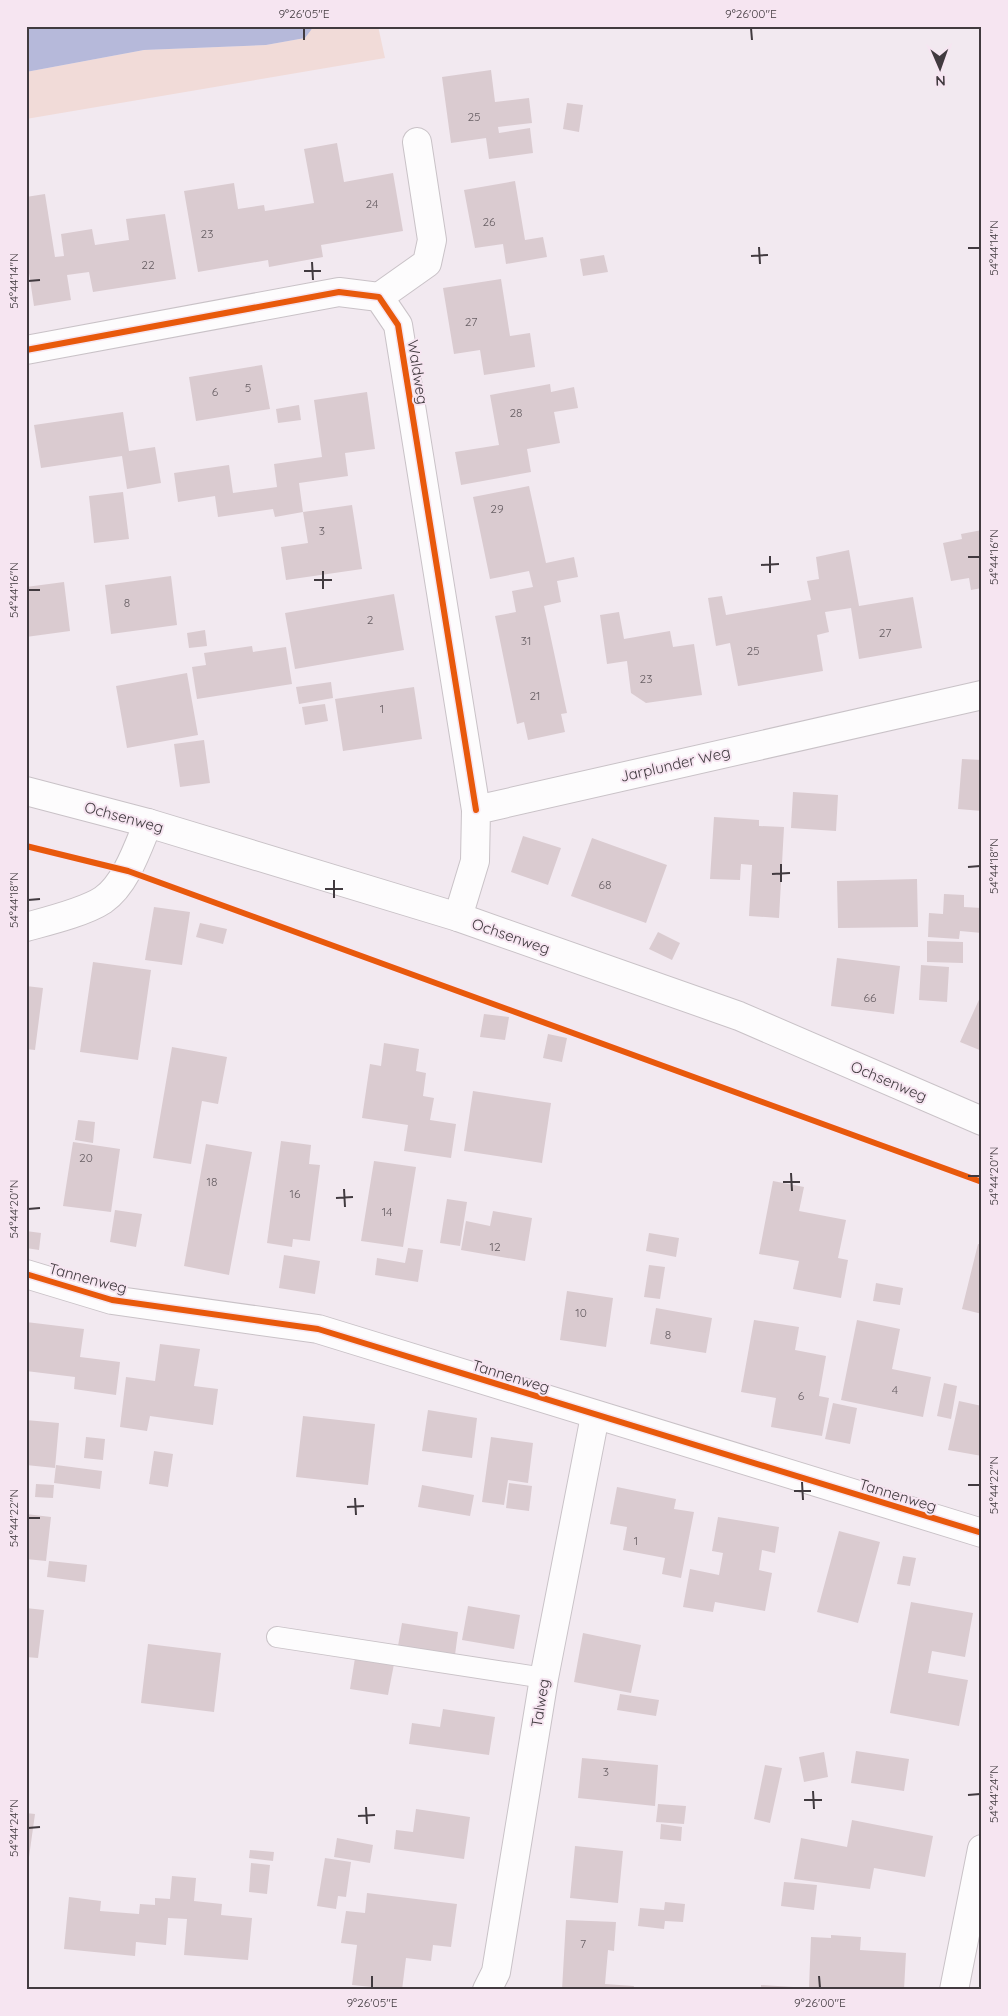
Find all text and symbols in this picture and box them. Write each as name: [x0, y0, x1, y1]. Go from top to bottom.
text: 9°26'05"E: [278, 6, 330, 21]
text: 9°26'00"E: [725, 6, 777, 21]
north arrow: [916, 42, 966, 92]
text: N: [935, 72, 946, 90]
house number: 25: [467, 109, 481, 124]
house number: 24: [366, 196, 378, 211]
house number: 26: [482, 214, 496, 229]
text: 54°44'14"N: [986, 220, 1001, 276]
house number: 23: [201, 226, 213, 241]
text: 54°44'14"N: [6, 253, 21, 309]
house number: 22: [141, 257, 155, 272]
house number: 27: [465, 314, 477, 329]
street label: Waldweg: [404, 338, 432, 406]
house number: 5: [245, 380, 251, 395]
house number: 6: [212, 384, 219, 399]
house number: 28: [509, 405, 523, 420]
house number: 29: [490, 501, 504, 516]
house number: 3: [319, 523, 325, 538]
text: 54°44'16"N: [986, 529, 1001, 585]
text: 54°44'16"N: [6, 562, 21, 618]
house number: 8: [124, 595, 130, 610]
house number: 2: [367, 612, 374, 627]
house number: 27: [879, 625, 891, 640]
house number: 31: [521, 633, 531, 648]
house number: 25: [746, 643, 760, 658]
house number: 23: [640, 671, 652, 686]
house number: 21: [529, 688, 541, 703]
house number: 1: [380, 701, 384, 716]
street label: Jarplunder Weg: [618, 742, 732, 786]
street label: Ochsenweg: [82, 797, 166, 837]
text: 54°44'18"N: [986, 838, 1001, 894]
text: 54°44'18"N: [6, 872, 21, 928]
house number: 68: [599, 877, 611, 892]
street label: Ochsenweg: [470, 914, 552, 958]
house number: 66: [864, 990, 877, 1005]
street label: Ochsenweg: [848, 1056, 930, 1106]
text: 54°44'20"N: [986, 1147, 1001, 1205]
house number: 20: [79, 1150, 93, 1165]
house number: 18: [207, 1174, 217, 1189]
text: 54°44'20"N: [6, 1180, 21, 1238]
house number: 16: [290, 1186, 301, 1201]
house number: 14: [382, 1204, 392, 1219]
house number: 12: [489, 1239, 501, 1254]
street label: Tannenweg: [47, 1258, 129, 1298]
house number: 10: [575, 1305, 587, 1320]
house number: 8: [665, 1327, 671, 1342]
street label: Tannenweg: [470, 1355, 552, 1397]
house number: 4: [892, 1382, 898, 1397]
house number: 6: [798, 1388, 805, 1403]
text: 54°44'22"N: [986, 1456, 1001, 1514]
street label: Tannenweg: [857, 1474, 939, 1516]
text: 54°44'22"N: [6, 1489, 21, 1547]
house number: 1: [634, 1533, 638, 1548]
street label: Talweg: [527, 1677, 553, 1729]
house number: 3: [603, 1764, 609, 1779]
text: 54°44'24"N: [986, 1765, 1001, 1823]
text: 54°44'24"N: [6, 1799, 21, 1857]
house number: 7: [580, 1936, 586, 1951]
text: 9°26'05"E: [346, 1995, 398, 2010]
text: 9°26'00"E: [794, 1995, 846, 2010]

